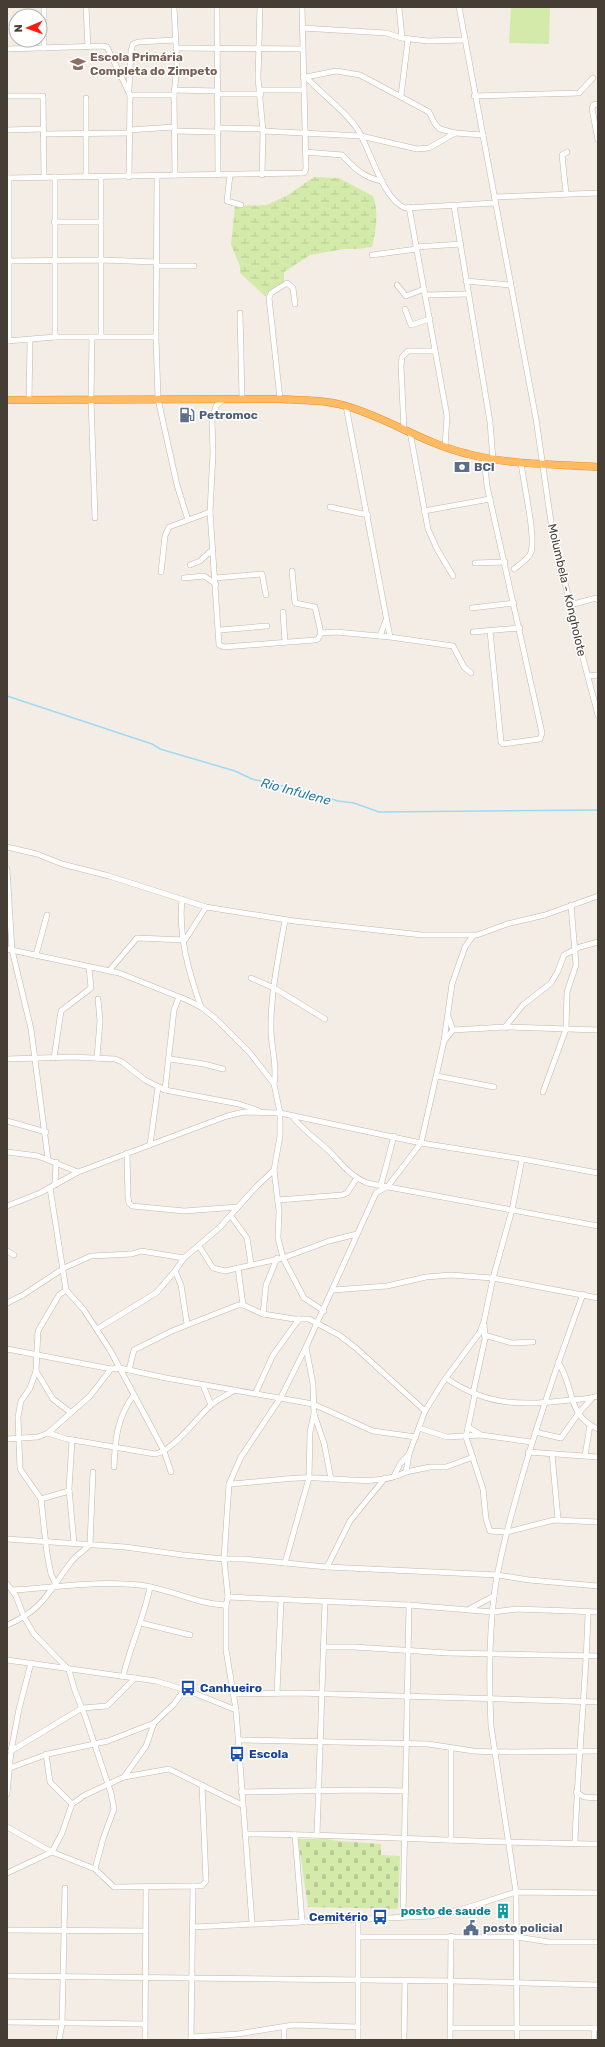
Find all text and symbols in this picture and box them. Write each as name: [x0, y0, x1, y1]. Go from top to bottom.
north arrow: [8, 8, 48, 48]
text: N: [12, 24, 25, 33]
place label: Escola Primária Completa do Zimpeto: [90, 50, 217, 78]
school or university icon: Escola Primária Completa do Zimpeto: [69, 55, 87, 73]
fuel station icon: Petromoc: [178, 406, 196, 424]
place label: Petromoc: [199, 408, 258, 422]
bank icon: BCI: [453, 458, 471, 476]
place label: BCI: [474, 460, 495, 474]
street label: Molumbela - Kongholote: [545, 522, 589, 658]
water label: Rio Infulene: [259, 775, 333, 808]
bus stop icon: Canhueiro: [179, 1679, 197, 1697]
place label: Canhueiro: [200, 1681, 262, 1695]
bus stop icon: Escola: [228, 1745, 246, 1763]
place label: Escola: [249, 1747, 288, 1761]
building icon: posto de saude: [494, 1902, 512, 1920]
place label: posto de saude: [401, 1904, 491, 1918]
bus stop icon: Cemitério: [371, 1908, 389, 1926]
place label: Cemitério: [309, 1910, 368, 1924]
public building icon: posto policial: [462, 1919, 480, 1937]
place label: posto policial: [483, 1921, 563, 1935]

